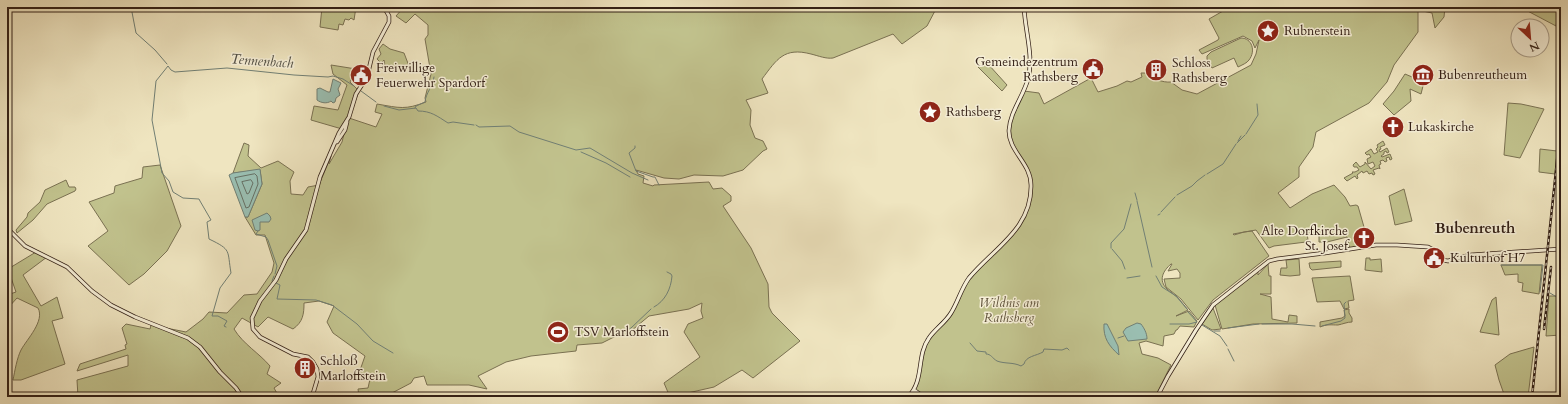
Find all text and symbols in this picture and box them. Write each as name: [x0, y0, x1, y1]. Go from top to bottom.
place icon: Rubnerstein: [1255, 18, 1281, 44]
north arrow: [1510, 18, 1550, 58]
place label: Rubnerstein: [1284, 22, 1351, 40]
text: N: [1526, 38, 1542, 56]
water label: Tennenbach: [230, 49, 294, 73]
place label: Gemeindezentrum Rathsberg: [975, 53, 1079, 86]
place label: Schloss Rathsberg: [1172, 54, 1228, 87]
public building icon: Gemeindezentrum Rathsberg: [1080, 56, 1106, 82]
building icon: Schloss Rathsberg: [1143, 57, 1169, 83]
place label: Freiwillige Feuerwehr Spardorf: [376, 59, 487, 92]
public building icon: Freiwillige Feuerwehr Spardorf: [348, 62, 374, 88]
museum icon: Bubenreutheum: [1410, 62, 1436, 88]
place label: Bubenreutheum: [1438, 66, 1527, 84]
place icon: Rathsberg: [917, 99, 943, 125]
place label: Rathsberg: [946, 103, 1002, 121]
church icon: Lukaskirche: [1380, 114, 1406, 140]
place label: Lukaskirche: [1408, 118, 1474, 136]
district label: Bubenreuth: [1435, 218, 1516, 238]
place label: Alte Dorfkirche St. Josef: [1261, 222, 1350, 255]
church icon: Alte Dorfkirche St. Josef: [1351, 225, 1377, 251]
public building icon: Kulturhof H7: [1421, 245, 1447, 271]
place label: Kulturhof H7: [1450, 249, 1526, 267]
park label: Wildnis am Rathsberg: [979, 294, 1039, 327]
sports icon: TSV Marloffstein: [545, 319, 571, 345]
place label: TSV Marloffstein: [574, 323, 670, 341]
place label: Schloß Marloffstein: [320, 352, 387, 385]
building icon: Schloß Marloffstein: [292, 355, 318, 381]

